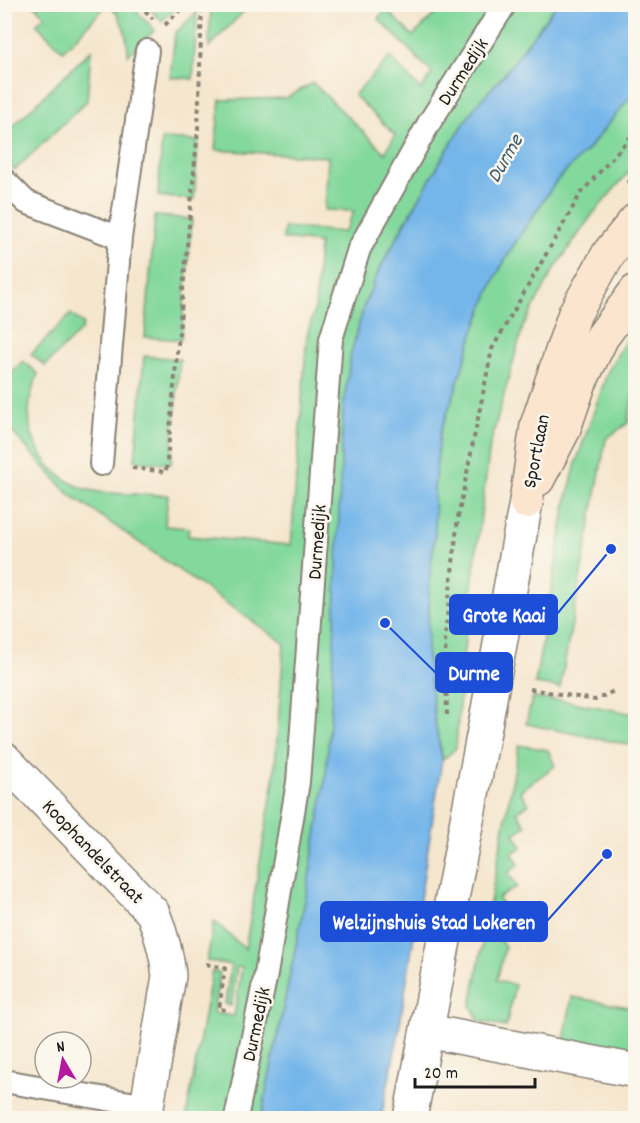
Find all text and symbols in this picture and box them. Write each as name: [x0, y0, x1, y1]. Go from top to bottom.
street label: Durmedijk: [432, 33, 497, 112]
water label: Durme: [481, 128, 533, 189]
street label: Sportlaan: [517, 412, 559, 491]
street label: Durmedijk: [302, 504, 336, 581]
callout: Grote Kaai: [450, 595, 557, 634]
text: Grote Kaai: [463, 603, 546, 633]
callout: Durme: [436, 653, 512, 692]
text: Durme: [448, 661, 500, 691]
street label: Koophandelstraat: [34, 794, 149, 912]
callout: Welzijnshuis Stad Lokeren: [321, 902, 547, 941]
text: Welzijnshuis Stad Lokeren: [333, 910, 535, 940]
street label: Durmedijk: [236, 985, 279, 1064]
north arrow: [33, 1030, 93, 1090]
text: N: [55, 1036, 67, 1060]
scale bar: [415, 1051, 535, 1089]
text: 20 m: [424, 1062, 458, 1087]

